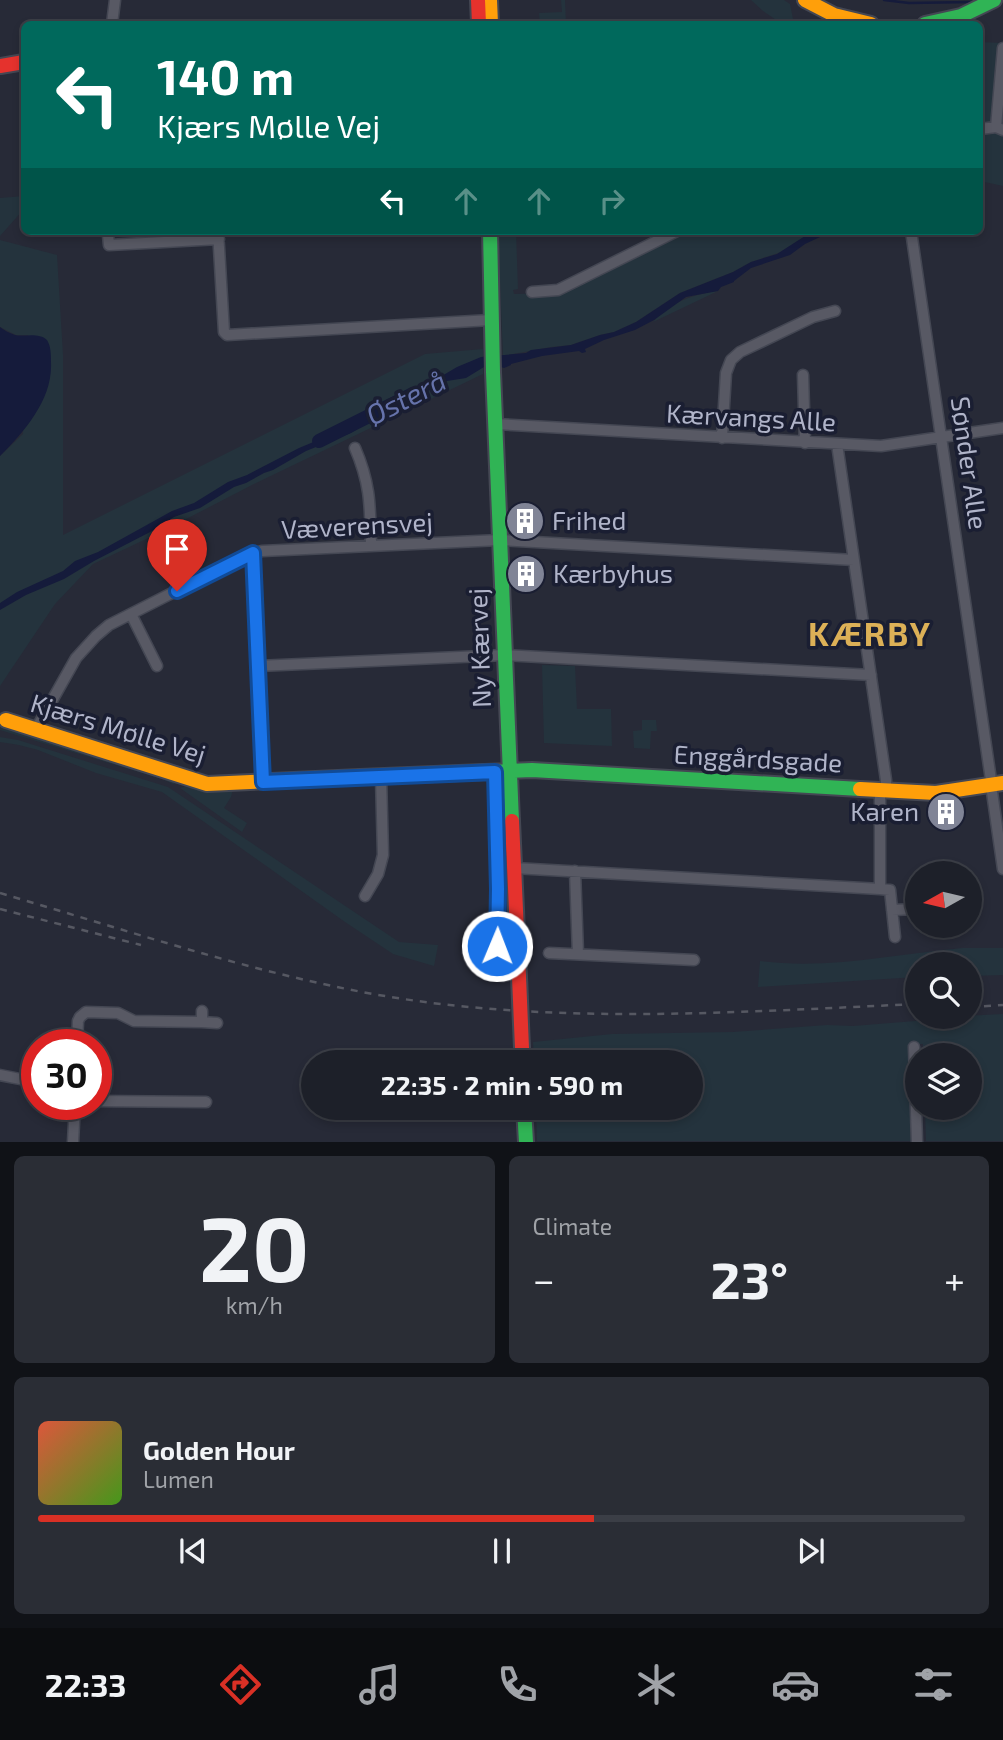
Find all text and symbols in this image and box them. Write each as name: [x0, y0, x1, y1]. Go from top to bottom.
text: 140 m: [157, 46, 294, 105]
icon: left: [42, 49, 133, 140]
text: Kjærs Mølle Vej: [157, 106, 380, 144]
icon: left: [374, 182, 412, 220]
icon: ahead: [447, 182, 485, 220]
icon: ahead: [520, 182, 558, 220]
icon: right: [593, 182, 631, 220]
water label: Østerå: [360, 363, 451, 432]
street label: Sønder Alle: [946, 394, 995, 531]
street label: Kærvangs Alle: [665, 397, 837, 436]
building icon: Frihed: [504, 500, 546, 542]
place label: Frihed: [552, 504, 626, 535]
street label: Væverensvej: [280, 505, 433, 544]
pin: [147, 519, 207, 591]
icon: arrive: [158, 530, 196, 568]
building icon: Kærbyhus: [505, 553, 547, 595]
place label: Kærbyhus: [553, 557, 673, 588]
street label: Ny Kærvej: [461, 588, 496, 708]
district label: KÆRBY: [808, 613, 932, 653]
street label: Kjærs Mølle Vej: [27, 686, 210, 769]
street label: Enggårdsgade: [673, 738, 843, 777]
building icon: Karen: [925, 791, 967, 833]
place label: Karen: [850, 795, 919, 826]
north arrow: [905, 861, 982, 938]
map controls: [905, 861, 982, 1120]
position arrow: [460, 909, 534, 983]
button: search: [905, 952, 982, 1029]
speed limit sign: 30: [21, 1029, 112, 1120]
button: layers: [905, 1043, 982, 1120]
text: 22:35 · 2 min · 590 m: [381, 1069, 623, 1100]
text: 20: [199, 1191, 309, 1300]
text: Climate: [533, 1212, 612, 1240]
text: 23°: [711, 1247, 788, 1309]
text: −: [533, 1256, 555, 1302]
text: +: [944, 1256, 965, 1302]
text: km/h: [226, 1291, 283, 1319]
text: Golden Hour: [143, 1434, 295, 1465]
text: Lumen: [143, 1465, 214, 1493]
icon: previous: [174, 1532, 212, 1570]
icon: pause: [483, 1532, 521, 1570]
icon: next: [792, 1532, 830, 1570]
icon: directions: [216, 1660, 265, 1709]
icon: music: [355, 1660, 404, 1709]
icon: phone: [493, 1660, 542, 1709]
icon: climate: [632, 1660, 681, 1709]
icon: car: [771, 1660, 820, 1709]
icon: filters: [909, 1660, 958, 1709]
text: 22:33: [45, 1665, 127, 1703]

